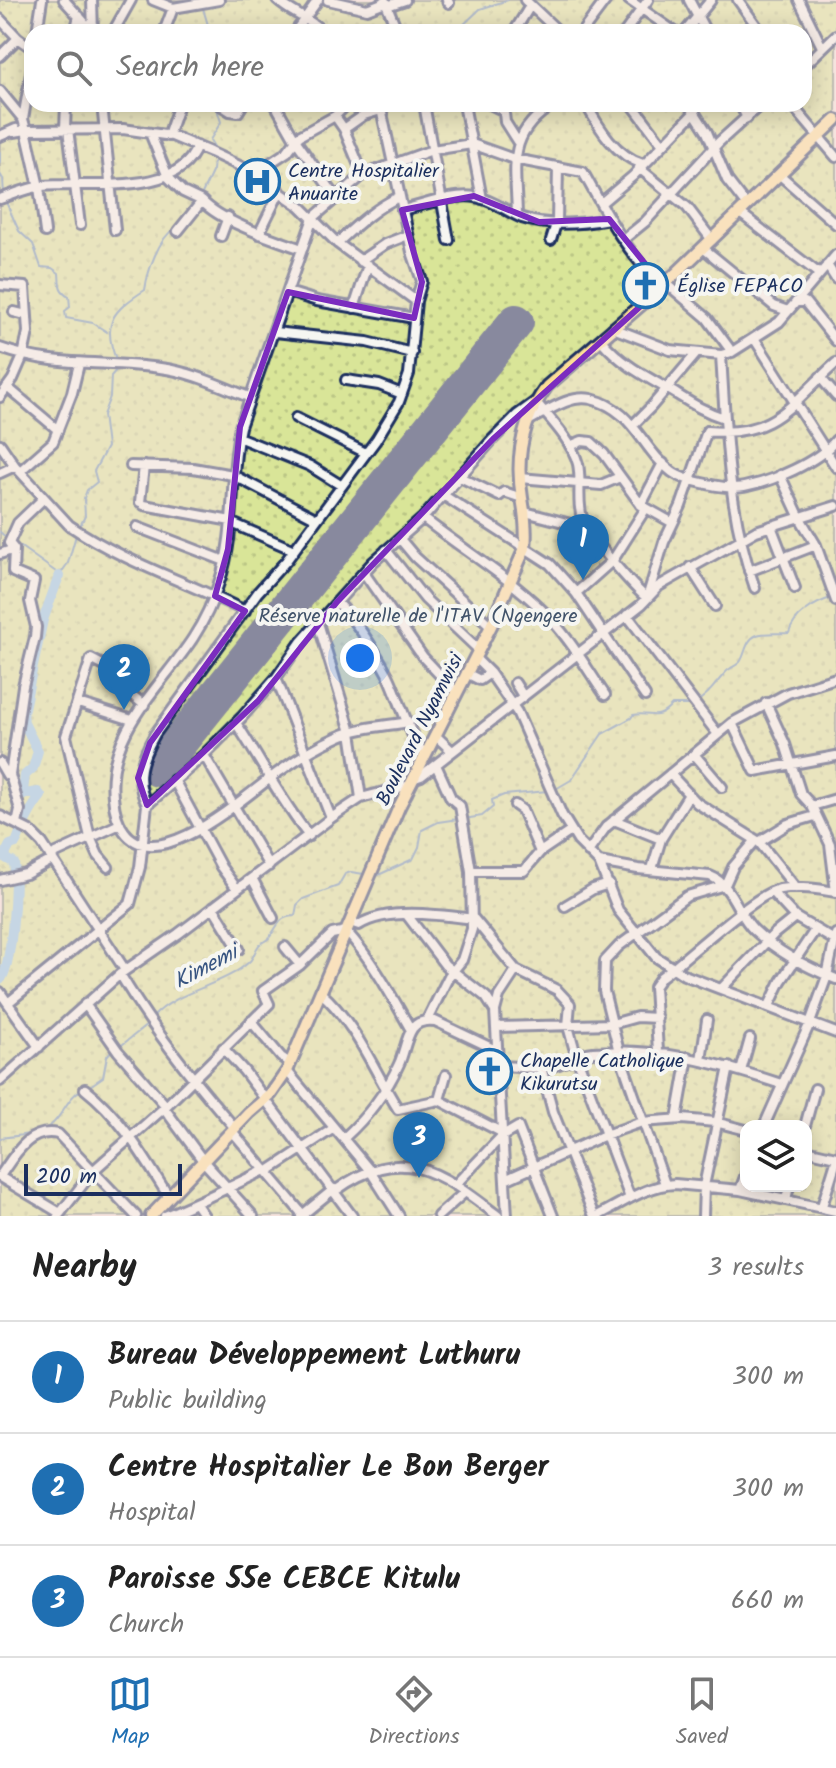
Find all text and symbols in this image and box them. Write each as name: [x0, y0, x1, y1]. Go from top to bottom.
search box: [24, 24, 812, 112]
text: Search here: [116, 44, 264, 92]
icon: search: [52, 46, 96, 90]
place label: Centre Hospitalier Anuarite: [288, 156, 440, 211]
hospital icon: Centre Hospitalier Anuarite: [233, 158, 281, 206]
church icon: Église FEPACO: [622, 261, 670, 309]
place label: Église FEPACO: [677, 271, 803, 303]
pin: 1: [557, 514, 609, 580]
park label: Réserve naturelle de l'ITAV (Ngengere: [259, 601, 577, 633]
your location: [340, 638, 380, 678]
pin: 2: [98, 644, 150, 710]
street label: Boulevard Nyamwisi: [369, 647, 474, 812]
water label: Kimemi: [168, 934, 249, 1000]
place label: Chapelle Catholique Kikurutsu: [520, 1046, 684, 1101]
church icon: Chapelle Catholique Kikurutsu: [465, 1048, 513, 1096]
pin: 3: [393, 1112, 445, 1178]
map controls: [740, 1120, 812, 1192]
button: layers: [740, 1120, 812, 1192]
scale bar: [24, 1160, 182, 1196]
text: 200 m: [36, 1160, 97, 1195]
text: Nearby: [32, 1241, 137, 1295]
text: 3 results: [707, 1247, 804, 1289]
text: Bureau Développement Luthuru: [108, 1332, 520, 1380]
text: 1: [54, 1356, 62, 1398]
text: 300 m: [732, 1356, 804, 1398]
text: Public building: [108, 1380, 267, 1422]
text: Centre Hospitalier Le Bon Berger: [108, 1444, 548, 1492]
text: 2: [50, 1468, 66, 1510]
text: 300 m: [732, 1468, 804, 1510]
text: Hospital: [108, 1492, 196, 1534]
text: Paroisse 55e CEBCE Kitulu: [108, 1556, 460, 1604]
text: 3: [51, 1580, 65, 1622]
text: 660 m: [731, 1580, 804, 1622]
text: Church: [108, 1604, 184, 1646]
tab: Map: [108, 1672, 152, 1755]
tab: Directions: [368, 1672, 460, 1755]
tab: Saved: [676, 1672, 728, 1755]

